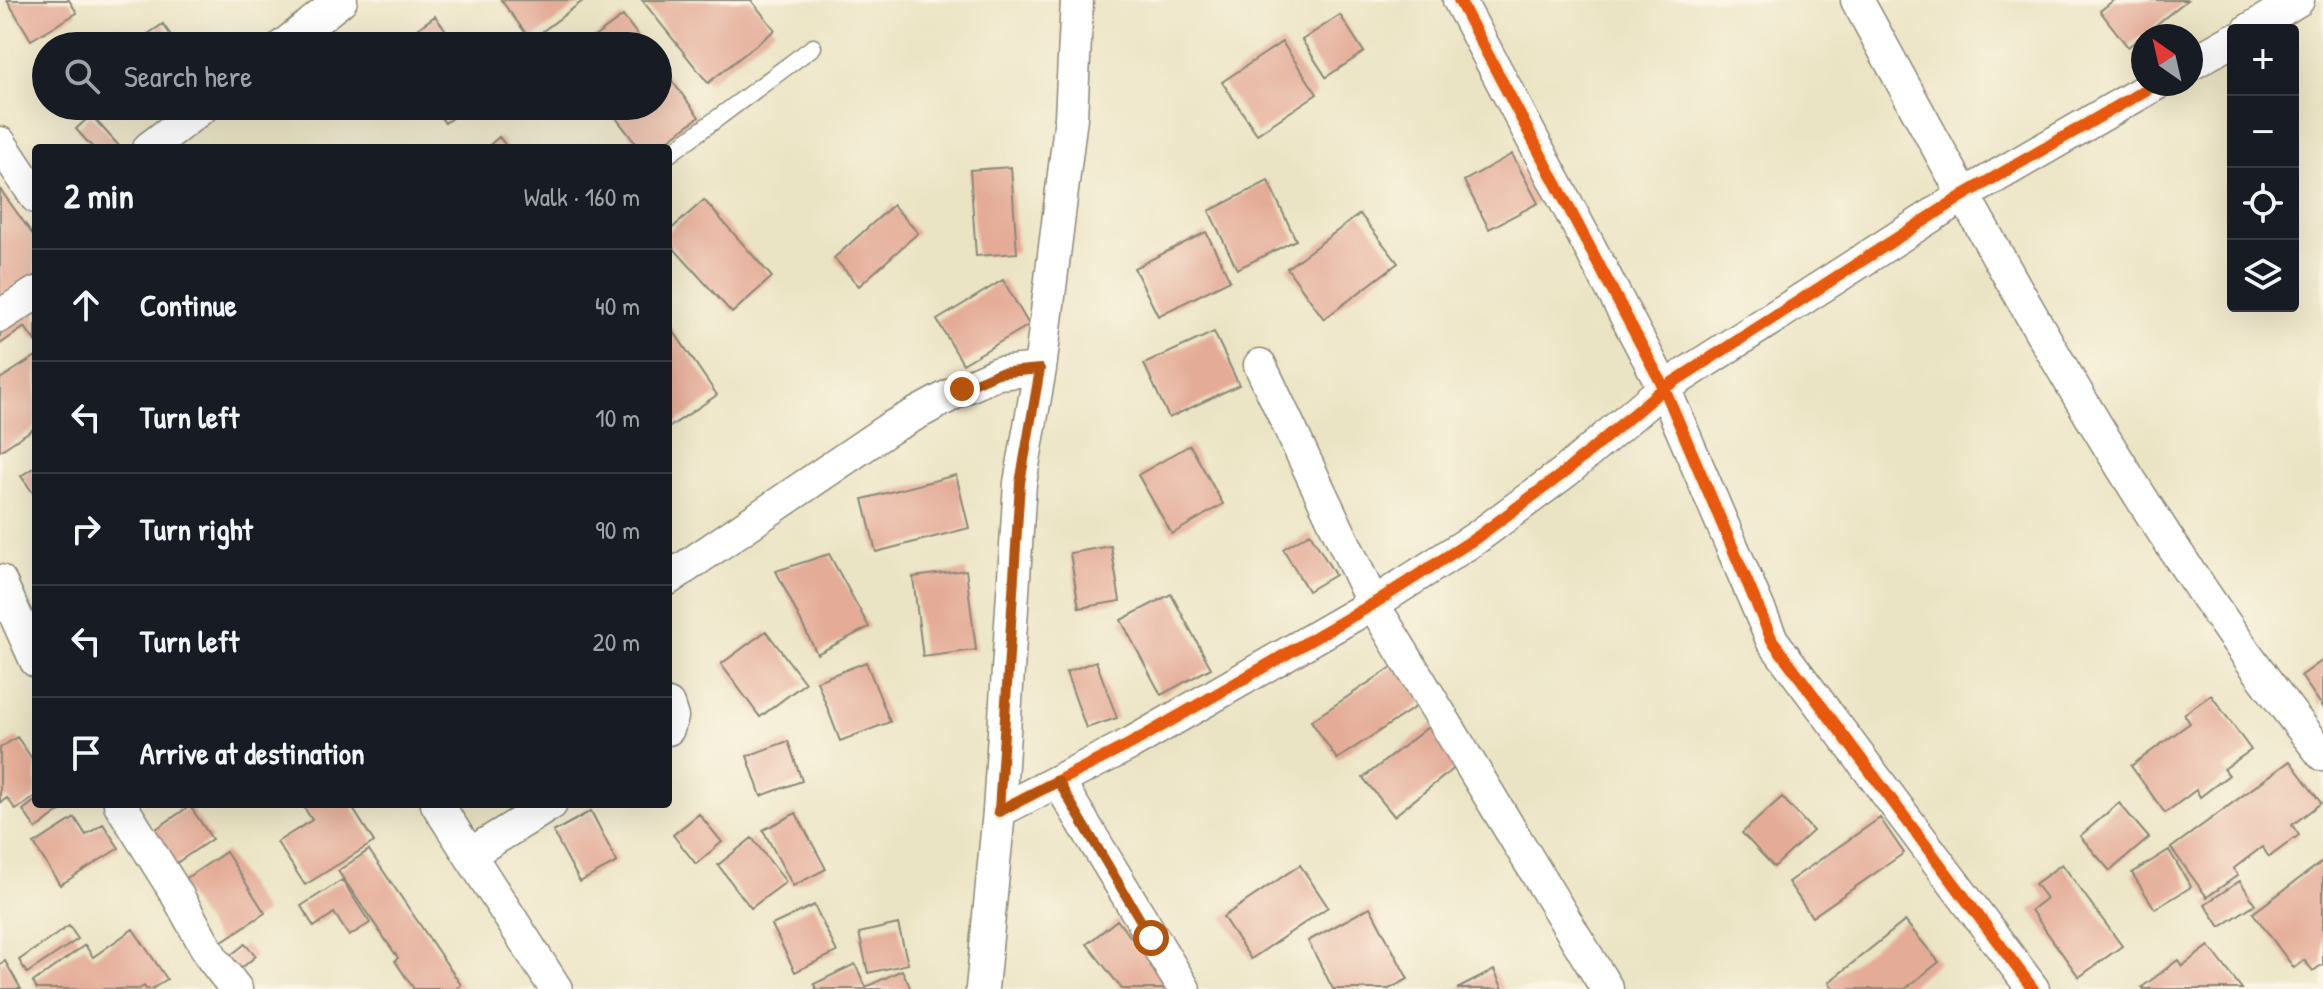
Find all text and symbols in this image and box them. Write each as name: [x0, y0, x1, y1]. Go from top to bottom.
north arrow: [2131, 24, 2203, 96]
map controls: [2227, 24, 2299, 312]
button: +: [2227, 24, 2299, 96]
search box: [32, 32, 672, 120]
icon: search: [60, 54, 104, 98]
text: Search here: [124, 56, 252, 96]
button: −: [2227, 96, 2299, 168]
button: locate: [2227, 168, 2299, 240]
text: 2 min: [64, 173, 134, 219]
text: Walk · 160 m: [524, 179, 640, 214]
button: layers: [2227, 240, 2299, 312]
icon: ahead: [64, 283, 108, 327]
text: Continue: [140, 285, 237, 325]
text: 40 m: [595, 288, 640, 323]
route end: [944, 371, 980, 407]
icon: left: [64, 395, 108, 439]
text: Turn left: [140, 397, 239, 437]
text: 10 m: [595, 400, 640, 435]
icon: right: [64, 507, 108, 551]
text: Turn right: [140, 509, 253, 549]
text: 90 m: [595, 512, 640, 547]
icon: left: [64, 619, 108, 663]
text: Turn left: [140, 621, 239, 661]
text: 20 m: [593, 624, 640, 659]
icon: arrive: [64, 731, 108, 775]
text: Arrive at destination: [140, 733, 365, 773]
route start: [1133, 920, 1169, 956]

